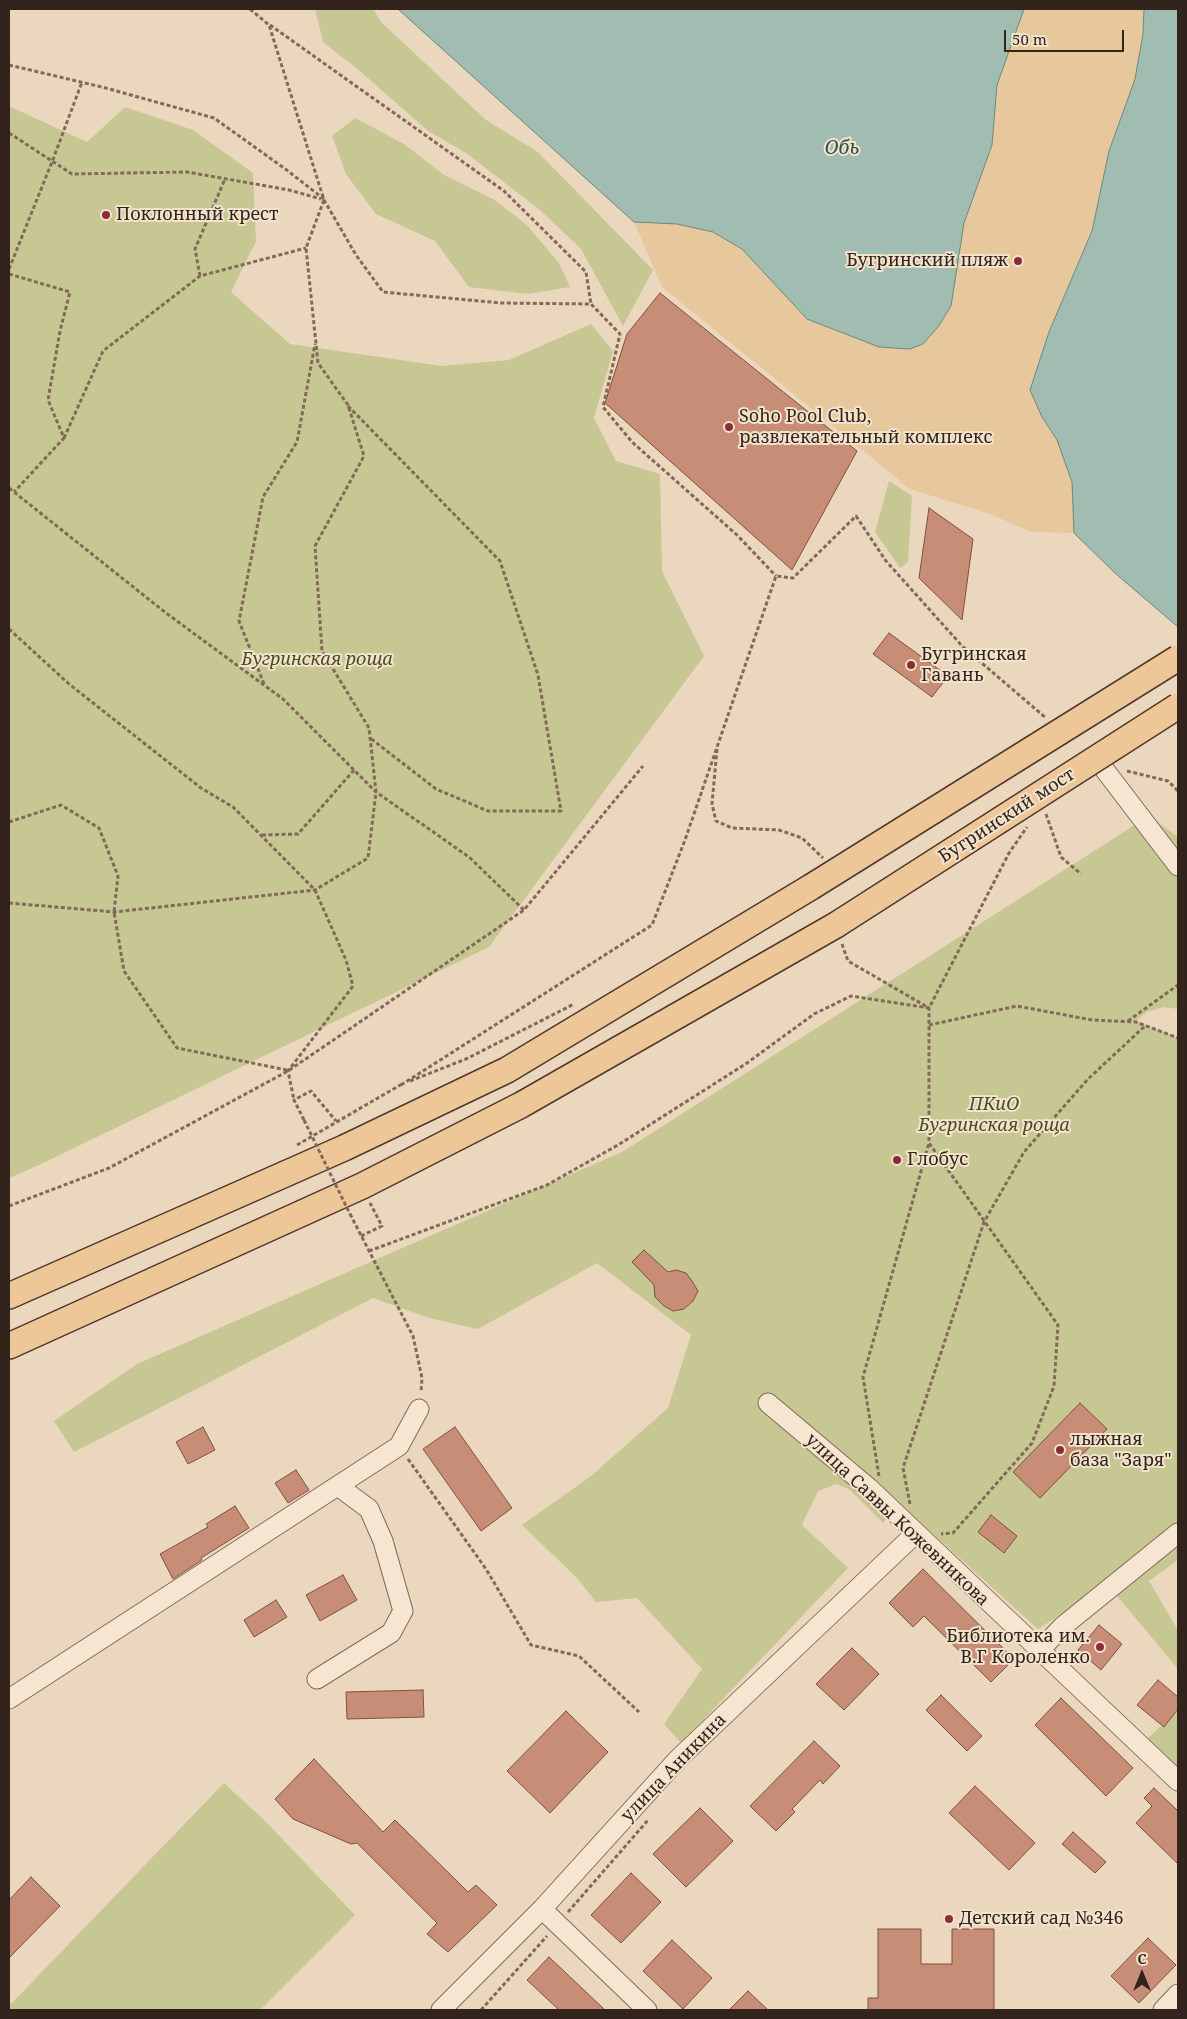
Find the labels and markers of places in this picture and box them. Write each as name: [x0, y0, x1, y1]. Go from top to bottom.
place label: Поклонный крест: [116, 204, 279, 226]
marker: Поклонный крест: [100, 209, 112, 221]
place label: Бугринский пляж: [846, 250, 1008, 272]
marker: Бугринский пляж: [1012, 255, 1024, 267]
place label: Soho Pool Club, развлекательный комплекс: [739, 406, 992, 448]
marker: Soho Pool Club, развлекательный комплекс: [723, 421, 735, 433]
place label: Бугринская Гавань: [921, 644, 1027, 686]
marker: Бугринская Гавань: [905, 659, 917, 671]
place label: Глобус: [907, 1149, 968, 1171]
marker: Глобус: [891, 1154, 903, 1166]
place label: лыжная база "Заря": [1070, 1429, 1172, 1472]
marker: лыжная база "Заря": [1054, 1444, 1066, 1456]
place label: Библиотека им. В.Г Короленко: [946, 1626, 1090, 1668]
marker: Библиотека им. В.Г Короленко: [1094, 1641, 1106, 1653]
place label: Детский сад №346: [959, 1908, 1124, 1930]
marker: Детский сад №346: [943, 1913, 955, 1925]

